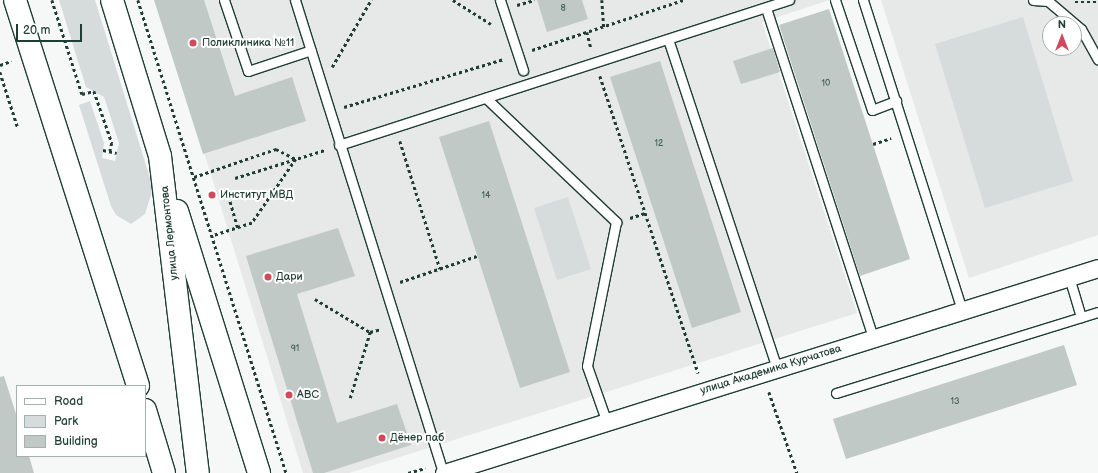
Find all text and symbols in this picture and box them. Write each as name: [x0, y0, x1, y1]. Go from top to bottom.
house number: 8: [560, 4, 566, 14]
scale bar: [18, 16, 84, 42]
north arrow: [1042, 16, 1082, 56]
text: N: [1058, 18, 1066, 31]
text: 20 m: [23, 23, 50, 38]
place label: Поликлиника №11: [202, 36, 294, 50]
marker: Поликлиника №11: [187, 37, 199, 49]
house number: 10: [822, 79, 830, 89]
house number: 12: [655, 139, 663, 149]
street label: улица Лермонтова: [158, 185, 182, 281]
place label: Институт МВД: [220, 188, 293, 202]
marker: Институт МВД: [207, 190, 217, 200]
house number: 14: [482, 191, 490, 201]
place label: Дари: [276, 270, 303, 284]
marker: Дари: [263, 272, 273, 282]
street label: улица Академика Курчатова: [699, 342, 843, 398]
house number: 91: [291, 344, 299, 354]
legend: [16, 385, 146, 457]
place label: ABC: [297, 388, 319, 402]
marker: ABC: [284, 390, 294, 400]
text: Road: [54, 394, 83, 409]
house number: 13: [950, 397, 960, 407]
text: Park: [54, 414, 78, 429]
place label: Дёнер паб: [390, 431, 444, 445]
marker: Дёнер паб: [377, 433, 387, 443]
text: Building: [54, 434, 98, 449]

